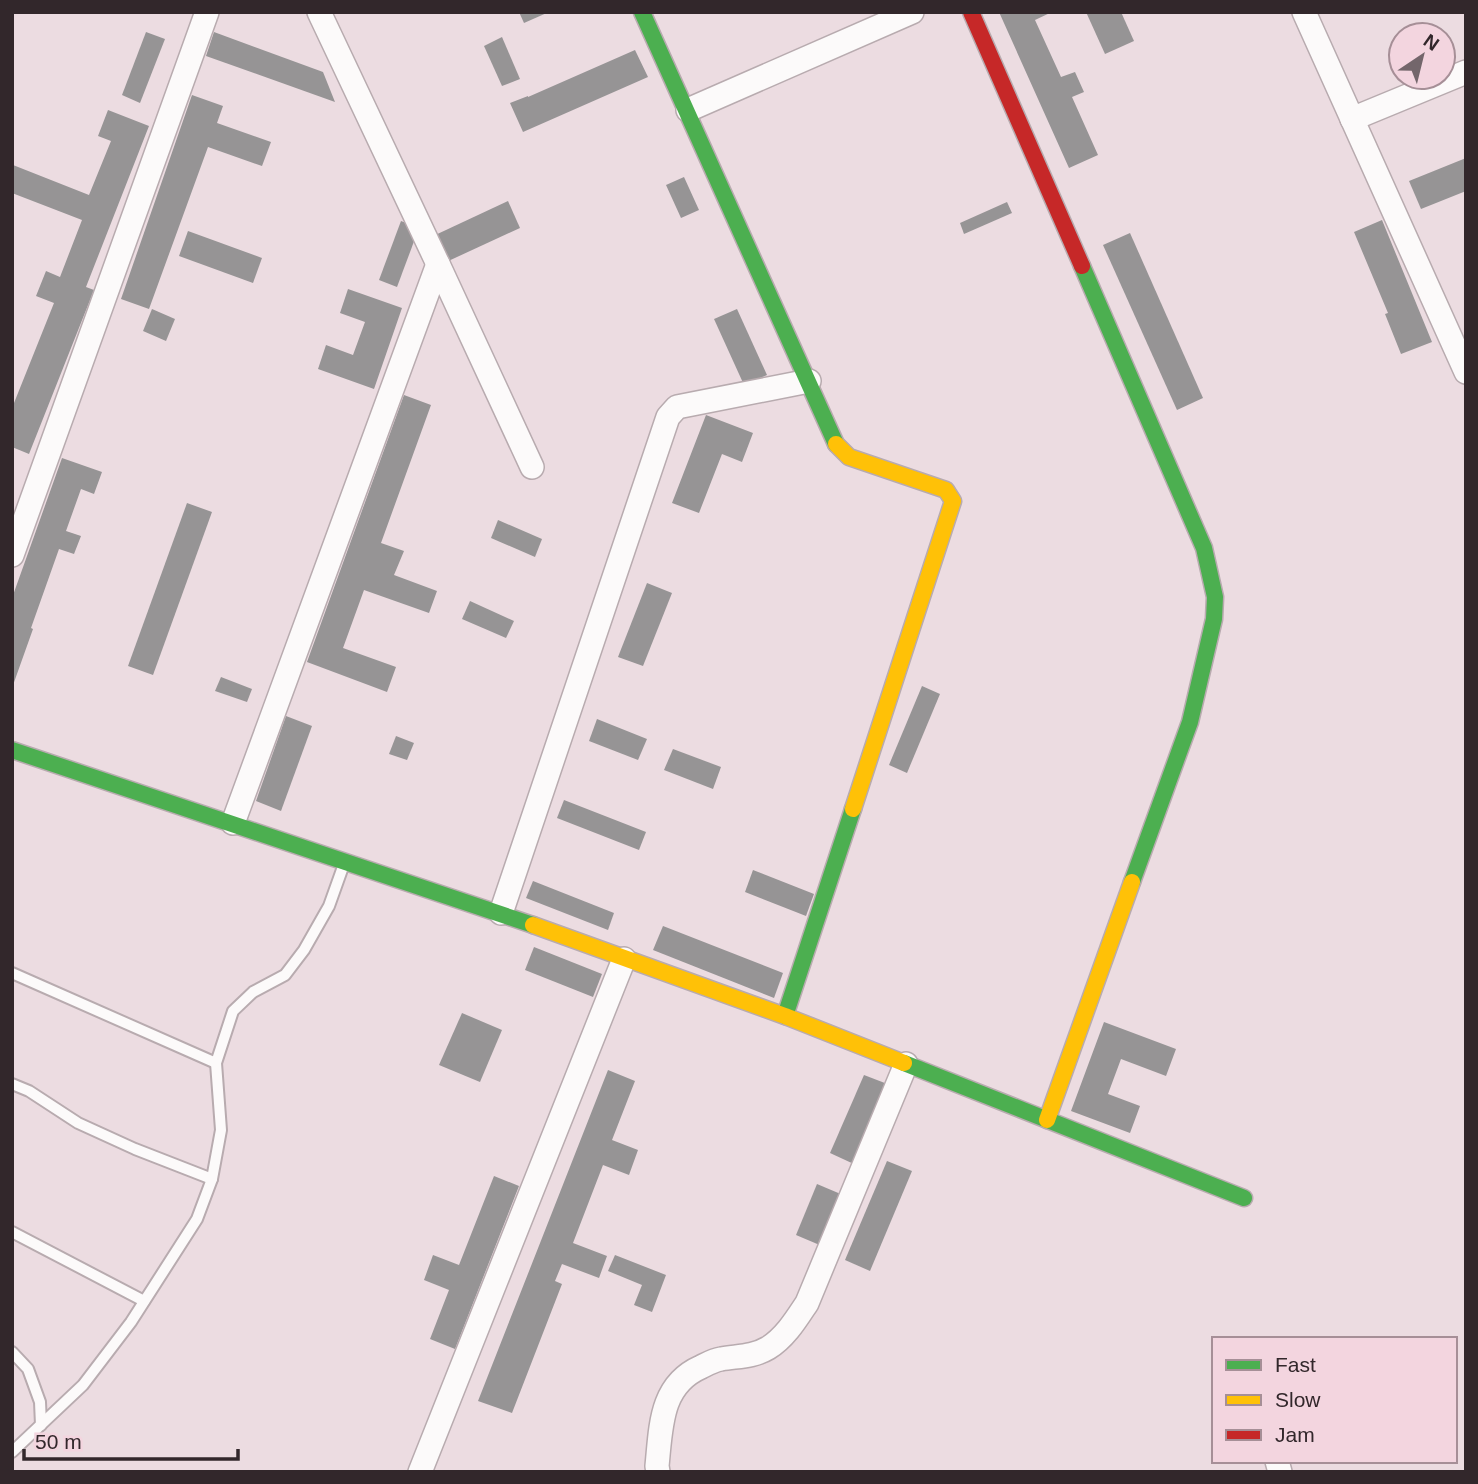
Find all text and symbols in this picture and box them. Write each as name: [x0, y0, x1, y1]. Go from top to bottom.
north arrow: [1387, 21, 1457, 91]
text: N: [1420, 30, 1443, 55]
legend: [1212, 1337, 1457, 1463]
text: Fast: [1275, 1353, 1316, 1376]
text: Slow: [1275, 1388, 1321, 1411]
scale bar: [24, 1418, 238, 1462]
text: Jam: [1275, 1423, 1315, 1446]
text: 50 m: [35, 1430, 82, 1453]

